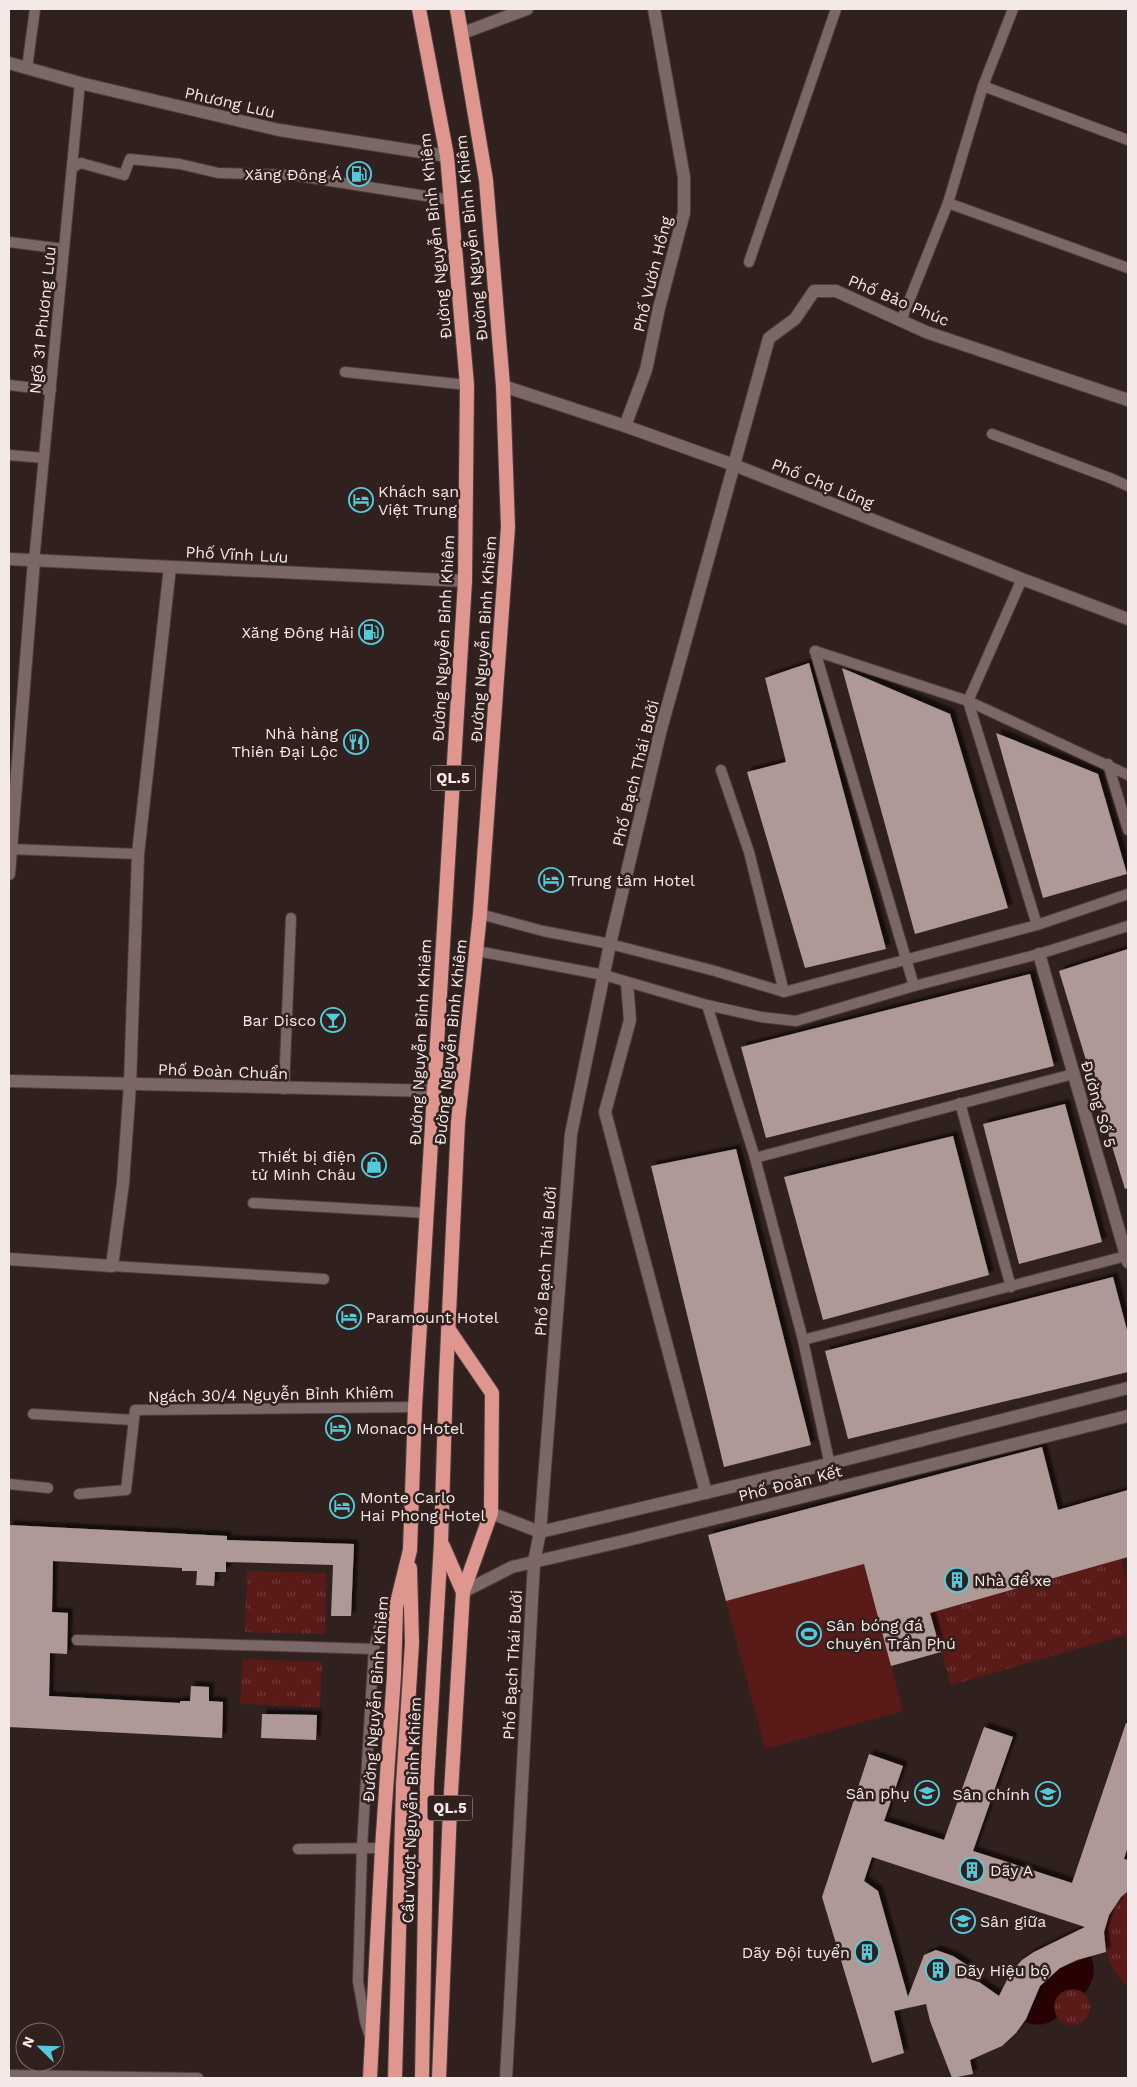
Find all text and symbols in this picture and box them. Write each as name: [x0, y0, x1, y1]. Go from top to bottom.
street label: Phương Lưu: [183, 83, 277, 122]
street label: Đường Nguyễn Bỉnh Khiêm: [415, 132, 456, 340]
street label: Đường Nguyễn Bình Khiêm: [451, 134, 492, 342]
fuel station icon: Xăng Đông Á: [346, 161, 372, 187]
place label: Xăng Đông Á: [244, 165, 342, 184]
street label: Phố Vườn Hồng: [629, 214, 676, 334]
street label: Ngõ 31 Phương Lưu: [25, 245, 60, 395]
street label: Phố Bảo Phúc: [845, 271, 952, 330]
street label: Phố Chợ Lũng: [769, 454, 877, 513]
place label: Khách sạn Việt Trung: [378, 482, 459, 519]
hotel icon: Khách sạn Việt Trung: [348, 487, 374, 513]
street label: Đường Nguyễn Bỉnh Khiêm: [429, 534, 458, 742]
street label: Đường Nguyễn Bình Khiêm: [467, 535, 500, 743]
street label: Phố Vĩnh Lưu: [185, 542, 289, 567]
fuel station icon: Xăng Đông Hải: [358, 619, 384, 645]
place label: Xăng Đông Hải: [241, 623, 354, 642]
street label: Phố Bạch Thái Bưởi: [608, 698, 663, 848]
place label: Nhà hàng Thiên Đại Lộc: [231, 724, 338, 761]
restaurant icon: Nhà hàng Thiên Đại Lộc: [343, 729, 369, 755]
road number: QL.5: [430, 766, 476, 790]
hotel icon: Trung tâm Hotel: [538, 867, 564, 893]
place label: Trung tâm Hotel: [568, 871, 695, 890]
street label: Đường Nguyễn Bỉnh Khiêm: [406, 938, 435, 1146]
street label: Đường Nguyễn Bình Khiêm: [430, 938, 471, 1146]
bar icon: Bar Disco: [320, 1007, 346, 1033]
place label: Bar Disco: [242, 1011, 316, 1030]
street label: Đường Số 5: [1077, 1058, 1120, 1150]
street label: Phố Đoàn Chuẩn: [158, 1060, 288, 1083]
place label: Thiết bị điện tử Minh Châu: [251, 1147, 356, 1184]
shop icon: Thiết bị điện tử Minh Châu: [361, 1152, 387, 1178]
street label: Phố Bạch Thái Bưởi: [531, 1185, 560, 1337]
hotel icon: Paramount Hotel: [336, 1304, 362, 1330]
place label: Paramount Hotel: [366, 1308, 499, 1327]
street label: Ngách 30/4 Nguyễn Bỉnh Khiêm: [148, 1383, 394, 1406]
hotel icon: Monaco Hotel: [325, 1415, 351, 1441]
place label: Monaco Hotel: [356, 1419, 464, 1438]
street label: Phố Đoàn Kết: [736, 1461, 844, 1506]
place label: Monte Carlo Hai Phong Hotel: [360, 1488, 486, 1525]
hotel icon: Monte Carlo Hai Phong Hotel: [329, 1493, 355, 1519]
building icon: Nhà để xe: [944, 1567, 970, 1593]
place label: Nhà để xe: [974, 1571, 1052, 1590]
street label: Phố Bạch Thái Bưởi: [499, 1589, 526, 1741]
street label: Đường Nguyễn Bỉnh Khiêm: [359, 1595, 392, 1803]
place label: Sân bóng đá chuyên Trần Phú: [826, 1616, 956, 1653]
sports icon: Sân bóng đá chuyên Trần Phú: [796, 1621, 822, 1647]
street label: Cầu vượt Nguyễn Bỉnh Khiêm: [398, 1696, 425, 1924]
school or university icon: Sân phụ: [914, 1780, 940, 1806]
school or university icon: Sân chính: [1035, 1781, 1061, 1807]
place label: Sân phụ: [846, 1784, 910, 1803]
place label: Sân chính: [953, 1785, 1030, 1804]
road number: QL.5: [428, 1796, 472, 1820]
building icon: Dãy A: [959, 1857, 985, 1883]
place label: Dãy A: [990, 1861, 1034, 1880]
school or university icon: Sân giữa: [950, 1908, 976, 1934]
place label: Sân giữa: [980, 1912, 1046, 1931]
building icon: Dãy Đội tuyển: [854, 1939, 880, 1965]
place label: Dãy Đội tuyển: [742, 1943, 850, 1962]
building icon: Dãy Hiệu bộ: [925, 1957, 951, 1983]
place label: Dãy Hiệu bộ: [956, 1961, 1050, 1980]
north arrow: [15, 2022, 65, 2072]
text: N: [19, 2034, 37, 2050]

